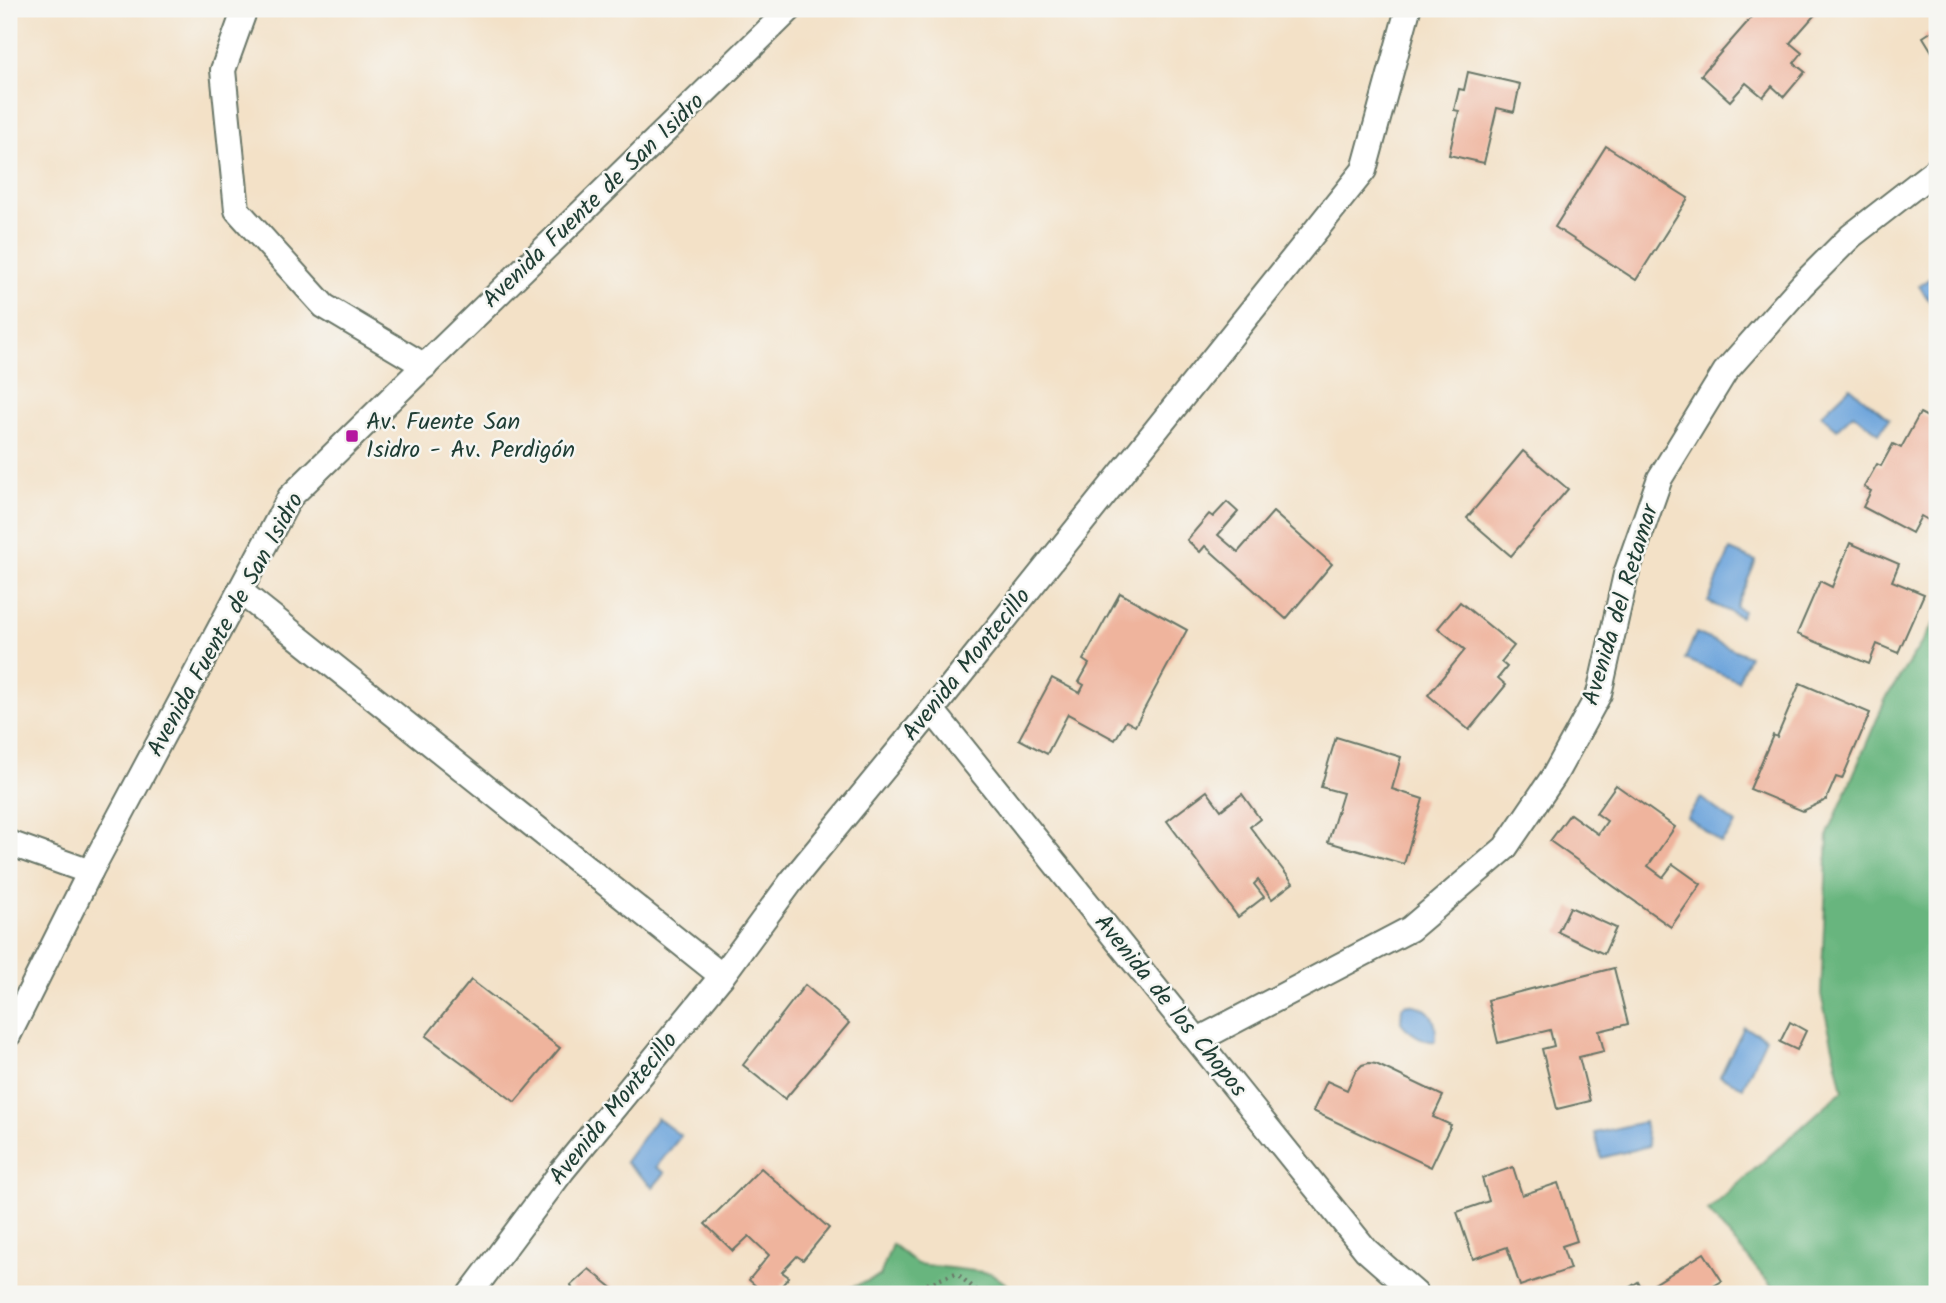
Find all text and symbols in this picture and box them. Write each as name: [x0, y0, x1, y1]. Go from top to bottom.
street label: Avenida Fuente de San Isidro: [474, 84, 715, 318]
place label: Av. Fuente San Isidro - Av. Perdigón: [366, 403, 575, 470]
marker: Av. Fuente San Isidro - Av. Perdigón: [344, 428, 360, 444]
street label: Avenida Fuente de San Isidro: [137, 485, 315, 764]
street label: Avenida del Retamar: [1572, 497, 1671, 711]
street label: Avenida Montecillo: [893, 579, 1042, 751]
street label: Avenida de los Chopos: [1084, 906, 1256, 1106]
street label: Avenida Montecillo: [540, 1023, 689, 1195]

